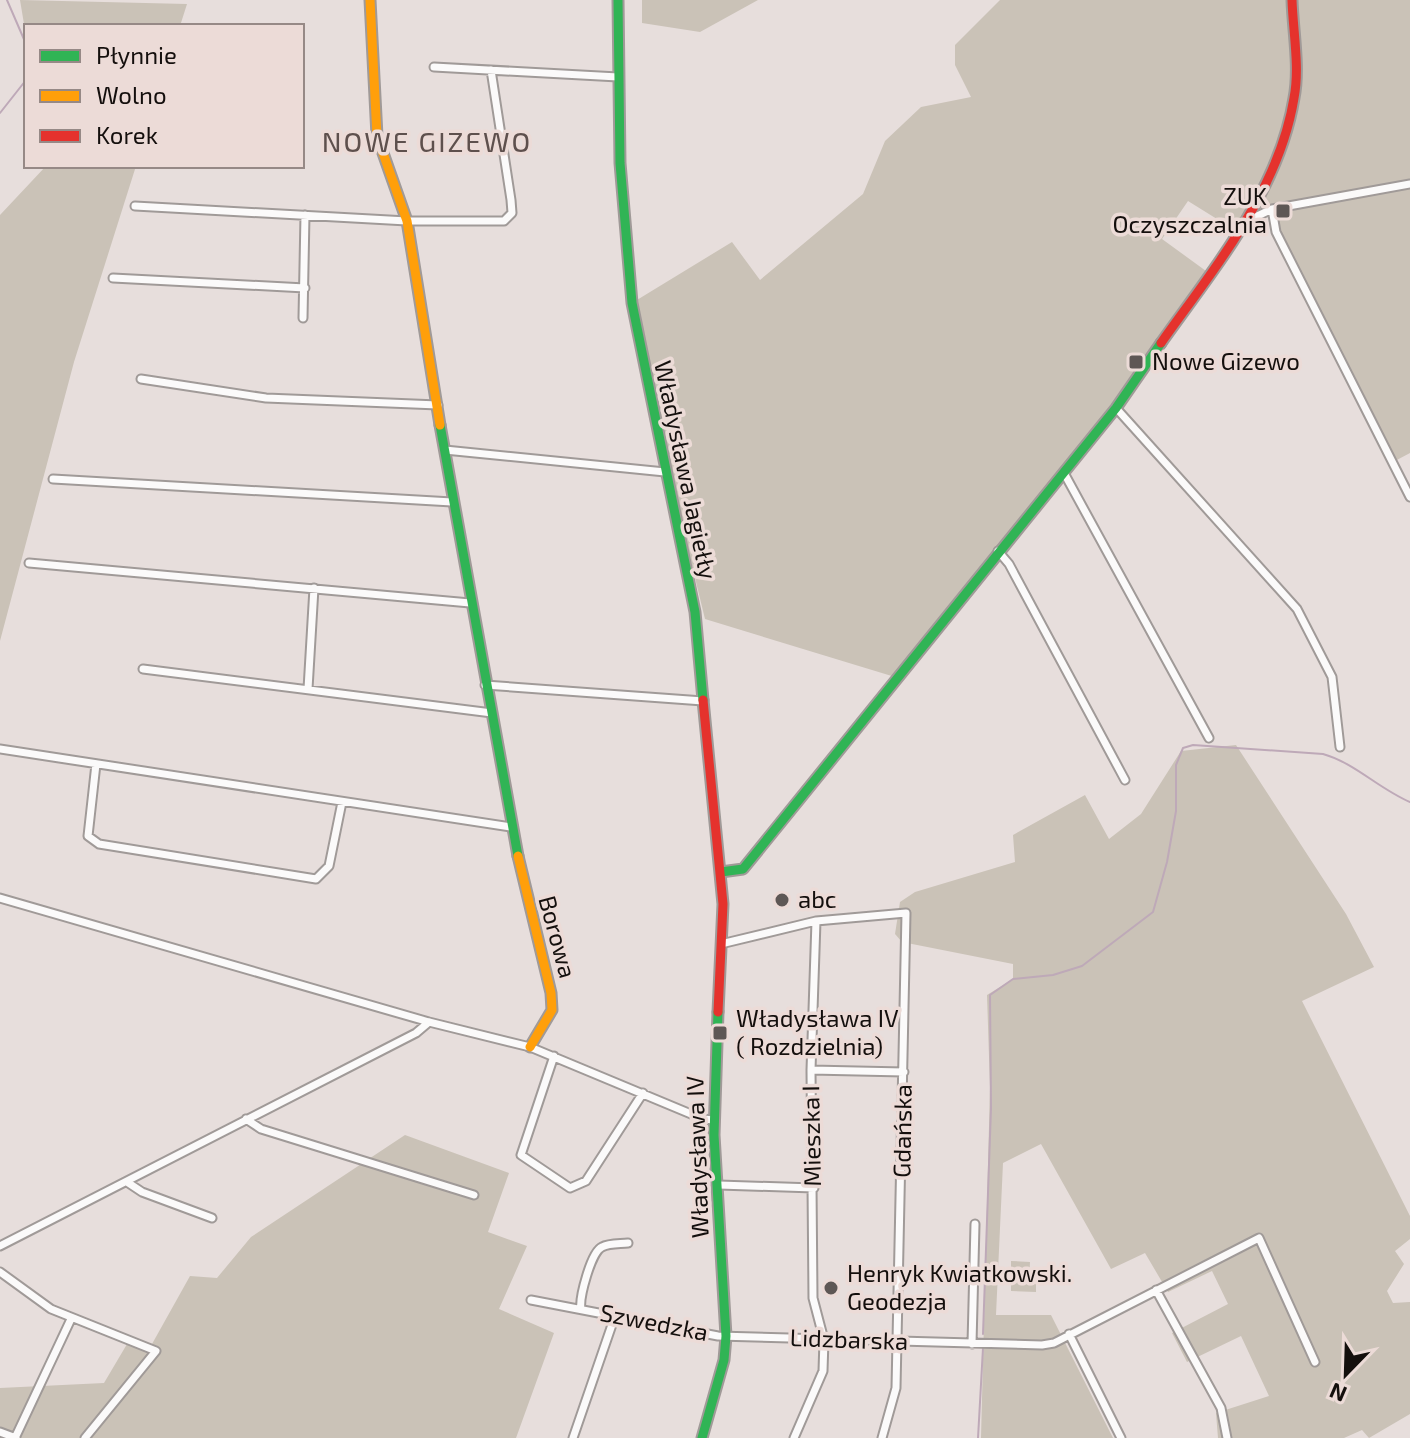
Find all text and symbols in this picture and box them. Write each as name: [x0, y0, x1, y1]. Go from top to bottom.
legend: [24, 24, 304, 168]
text: Płynnie: [96, 40, 177, 69]
text: Wolno: [96, 80, 167, 109]
text: Korek: [96, 120, 158, 149]
district label: NOWE GIZEWO: [322, 124, 532, 158]
place label: ZUK Oczyszczalnia: [1113, 181, 1267, 238]
marker: ZUK Oczyszczalnia: [1274, 202, 1292, 220]
place label: Nowe Gizewo: [1152, 346, 1300, 375]
marker: Nowe Gizewo: [1127, 353, 1145, 371]
street label: Władysława Jagiełły: [649, 358, 724, 582]
place label: abc: [798, 884, 837, 913]
marker: abc: [773, 891, 791, 909]
street label: Borowa: [534, 892, 583, 981]
place label: Władysława IV ( Rozdzielnia): [736, 1003, 899, 1060]
marker: Władysława IV ( Rozdzielnia): [711, 1024, 729, 1042]
street label: Władysława IV: [679, 1075, 714, 1239]
street label: Gdańska: [886, 1084, 917, 1178]
street label: Mieszka I: [795, 1085, 826, 1187]
place label: Henryk Kwiatkowski. Geodezja: [847, 1258, 1072, 1315]
marker: Henryk Kwiatkowski. Geodezja: [822, 1279, 840, 1297]
street label: Szwedzka: [598, 1297, 711, 1346]
street label: Lidzbarska: [789, 1322, 909, 1355]
north arrow: [1306, 1334, 1386, 1414]
text: N: [1325, 1378, 1350, 1408]

